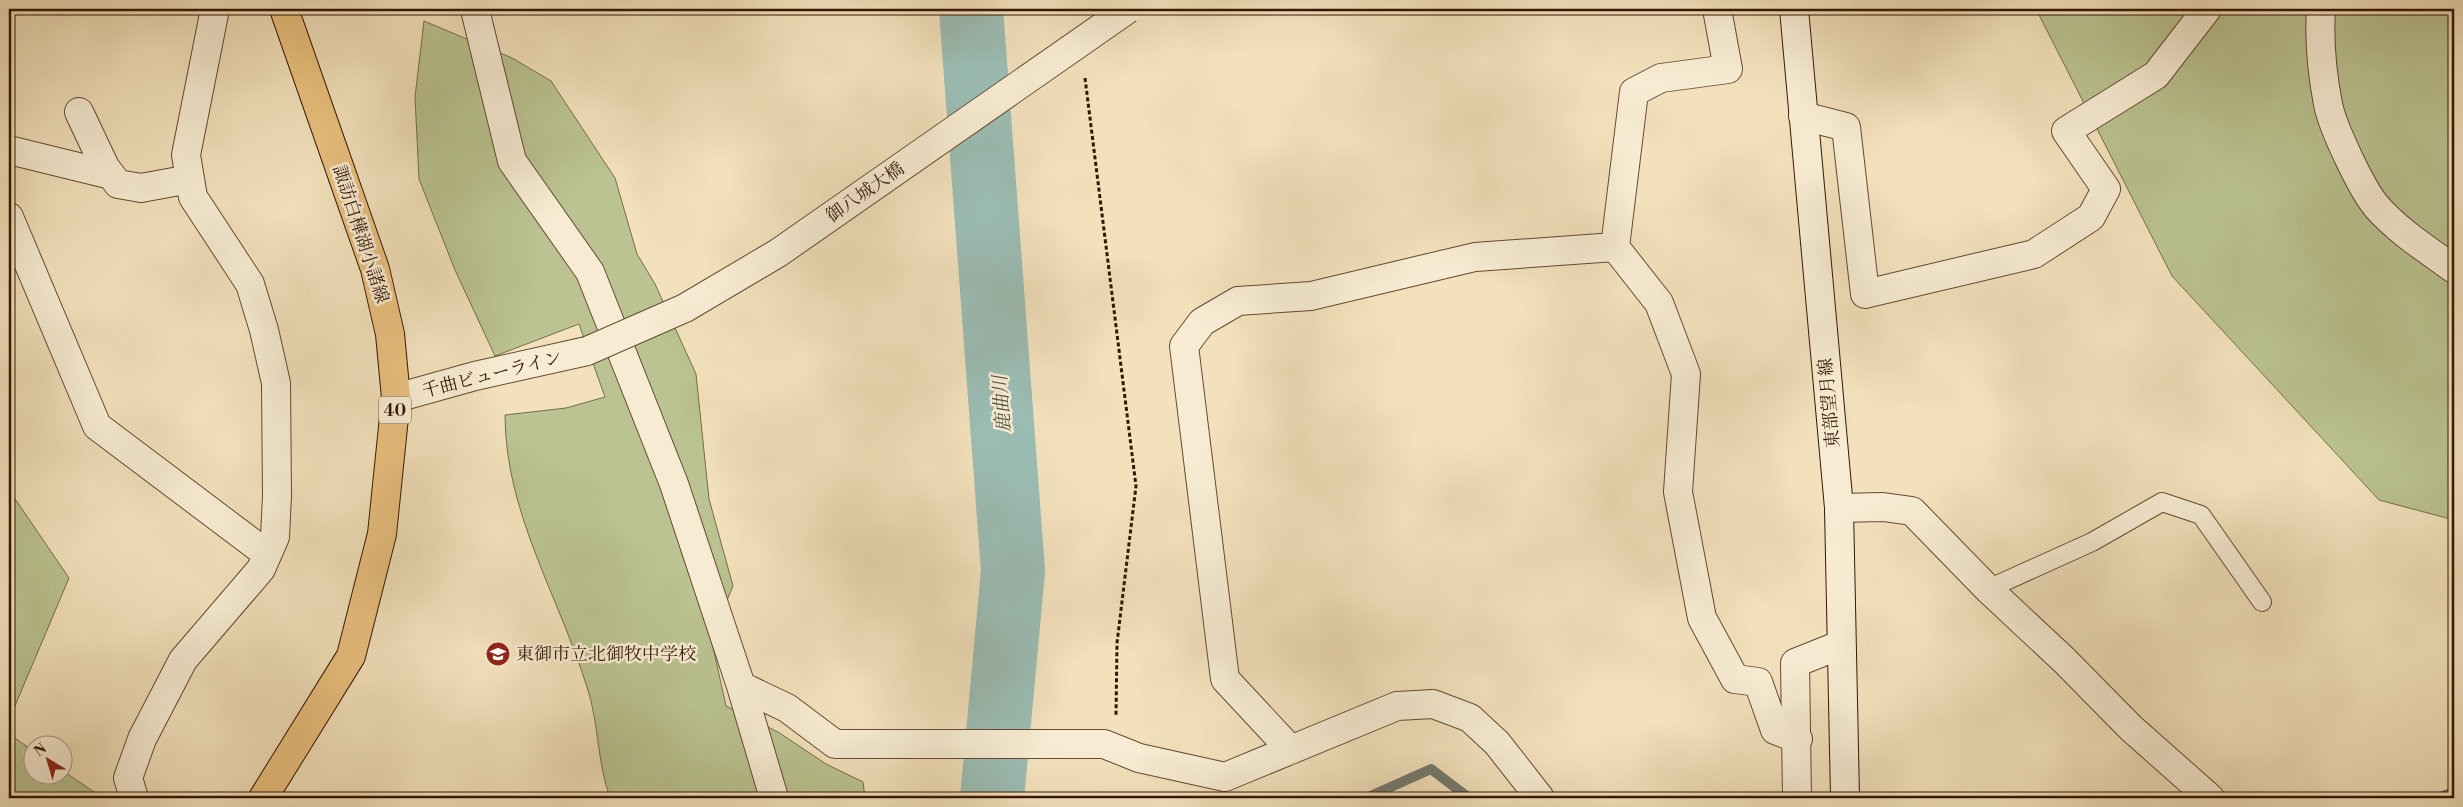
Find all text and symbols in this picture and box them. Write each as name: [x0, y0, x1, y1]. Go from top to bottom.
street label: 御八城大橋: [822, 157, 909, 228]
street label: 諏訪白樺湖小諸線: [327, 162, 394, 306]
street label: 千曲ビューライン: [420, 346, 565, 403]
street label: 東部望月線: [1814, 357, 1845, 449]
water label: 鹿曲川: [988, 373, 1016, 433]
road number: 40: [379, 396, 411, 424]
school or university icon: 東御市立北御牧中学校: [485, 641, 511, 667]
place label: 東御市立北御牧中学校: [516, 643, 696, 666]
north arrow: [22, 734, 72, 784]
text: N: [31, 740, 51, 761]

